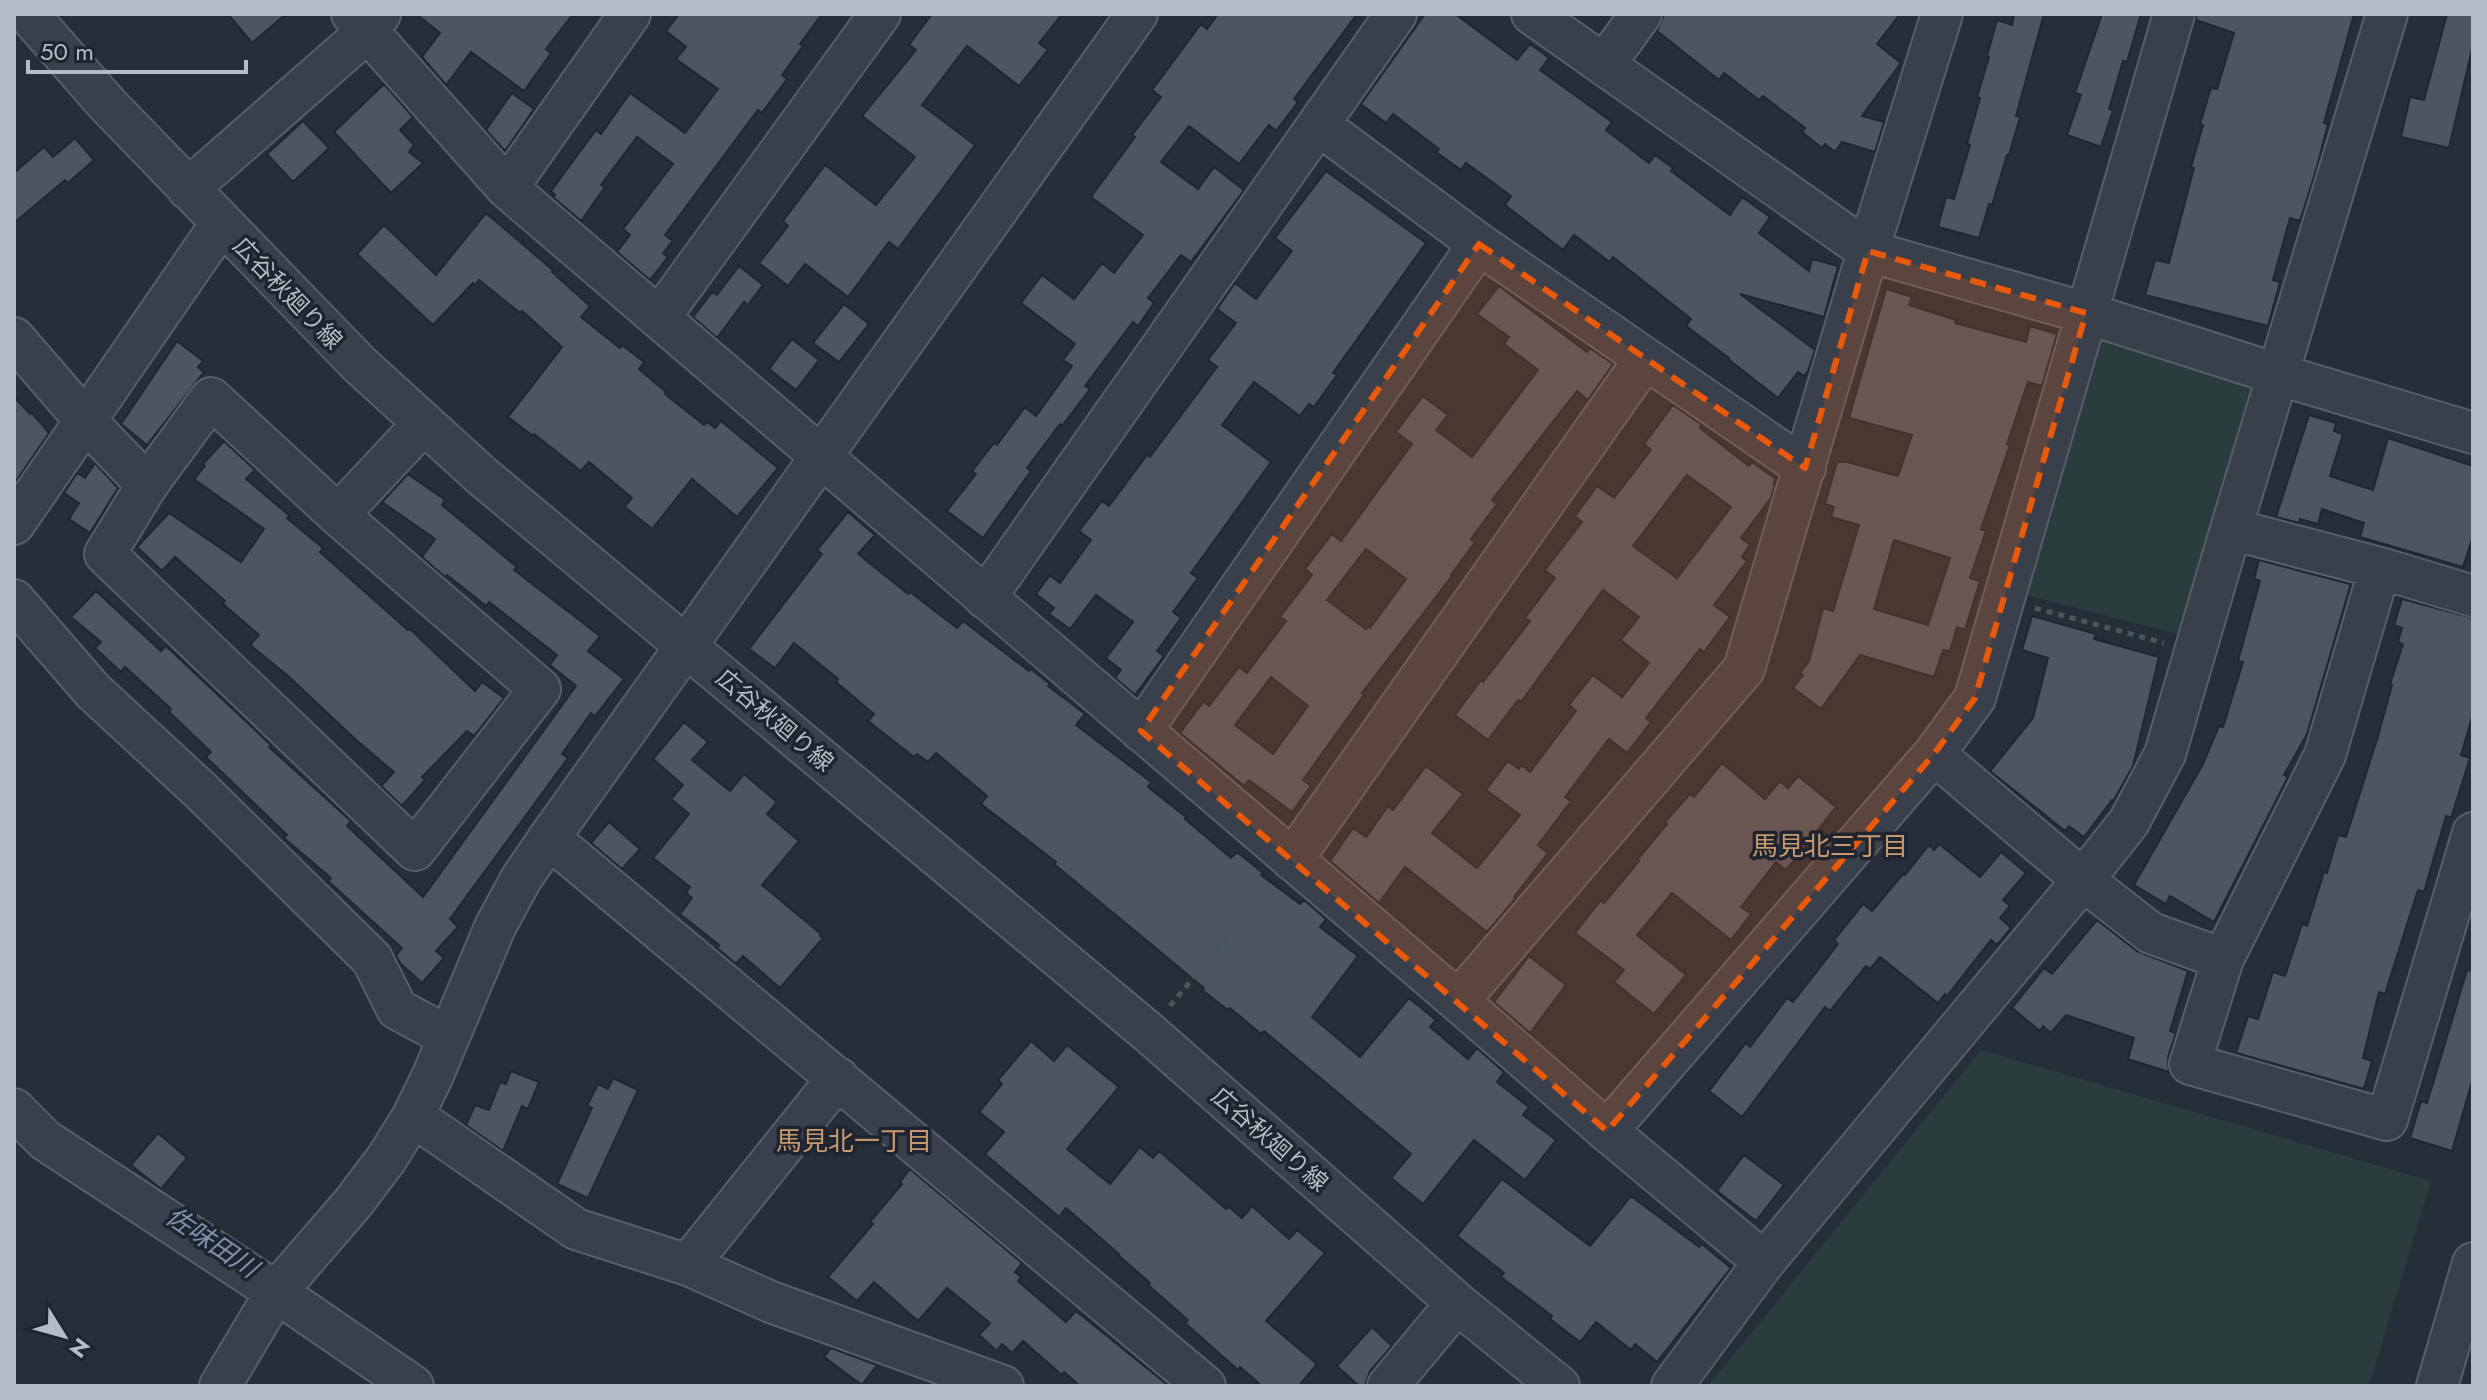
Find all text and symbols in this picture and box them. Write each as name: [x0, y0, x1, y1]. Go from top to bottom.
scale bar: [28, 24, 246, 74]
text: 50 m: [40, 34, 94, 69]
street label: 広谷秋廻り線: [225, 229, 351, 357]
street label: 広谷秋廻り線: [709, 660, 841, 780]
district label: 馬見北三丁目: [1752, 827, 1908, 865]
street label: 広谷秋廻り線: [1204, 1079, 1336, 1199]
district label: 馬見北一丁目: [776, 1122, 932, 1160]
water label: 佐味田川: [158, 1197, 268, 1289]
north arrow: [24, 1296, 104, 1376]
text: N: [62, 1331, 98, 1365]

